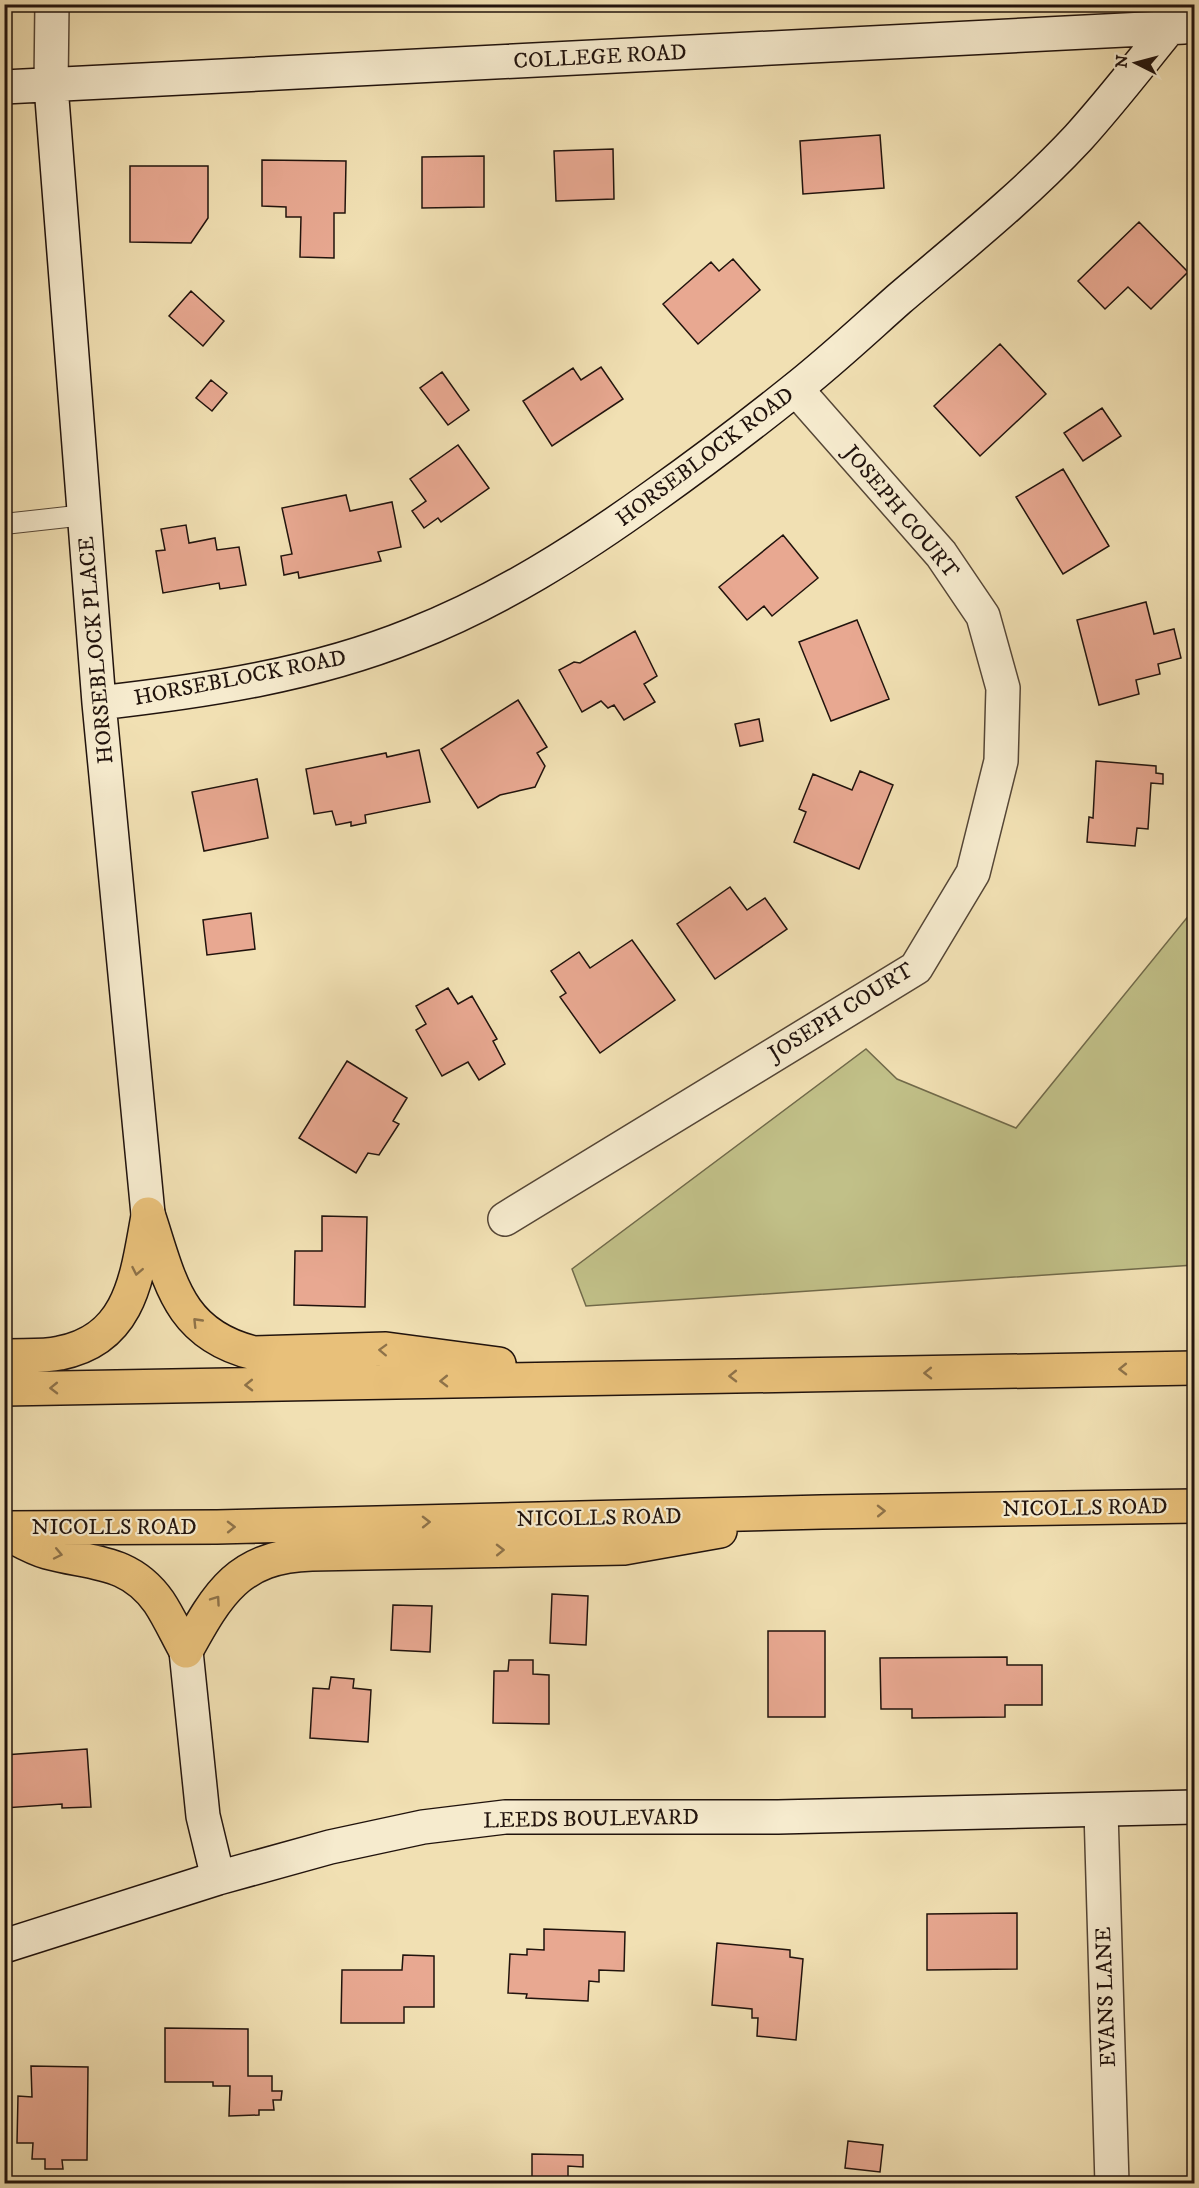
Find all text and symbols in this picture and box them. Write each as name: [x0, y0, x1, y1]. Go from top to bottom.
north arrow: [1106, 33, 1166, 93]
street label: COLLEGE ROAD: [513, 39, 687, 75]
text: N: [1111, 54, 1133, 69]
street label: HORSEBLOCK ROAD: [611, 381, 799, 533]
street label: JOSEPH COURT: [836, 438, 965, 584]
street label: HORSEBLOCK PLACE: [73, 535, 119, 765]
street label: HORSEBLOCK ROAD: [132, 644, 348, 712]
street label: JOSEPH COURT: [762, 956, 919, 1068]
one-way arrow: [131, 1266, 144, 1276]
one-way arrow: [193, 1318, 204, 1328]
one-way arrow: [378, 1343, 387, 1356]
one-way arrow: [1119, 1363, 1128, 1375]
one-way arrow: [924, 1366, 933, 1379]
one-way arrow: [729, 1370, 738, 1382]
one-way arrow: [440, 1375, 449, 1387]
one-way arrow: [245, 1379, 254, 1391]
one-way arrow: [50, 1382, 59, 1394]
street label: NICOLLS ROAD: [1002, 1493, 1168, 1523]
street label: NICOLLS ROAD: [516, 1503, 682, 1533]
one-way arrow: [876, 1505, 885, 1517]
street label: NICOLLS ROAD: [31, 1514, 197, 1541]
one-way arrow: [421, 1516, 430, 1528]
one-way arrow: [226, 1520, 235, 1533]
one-way arrow: [496, 1544, 505, 1557]
one-way arrow: [53, 1547, 63, 1560]
one-way arrow: [209, 1596, 220, 1607]
street label: LEEDS BOULEVARD: [483, 1804, 699, 1834]
street label: EVANS LANE: [1090, 1926, 1122, 2068]

